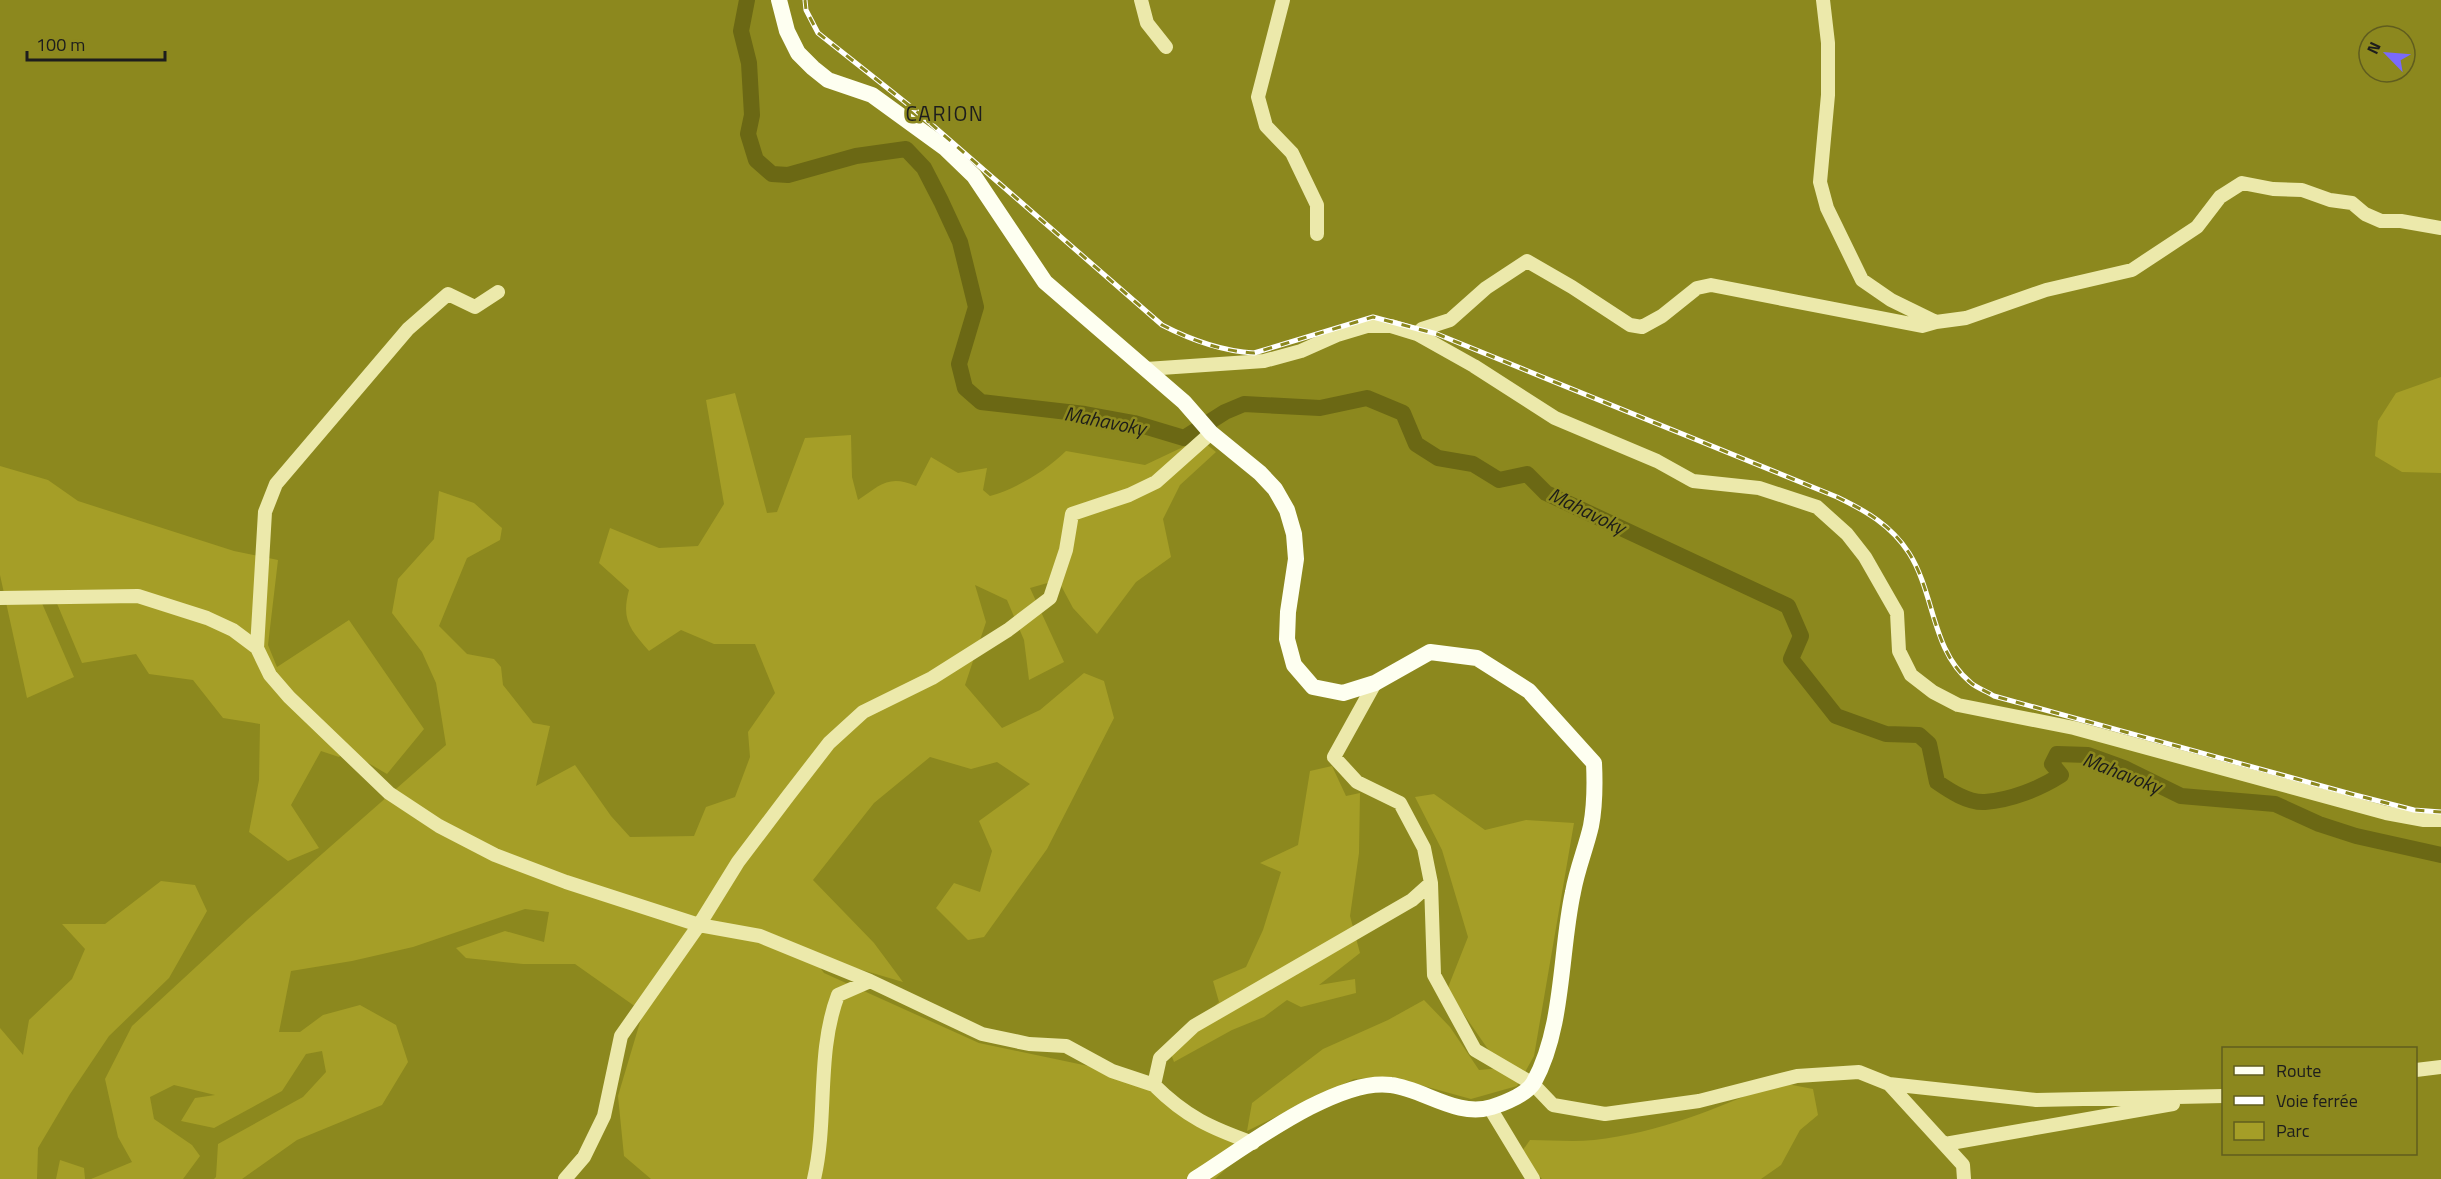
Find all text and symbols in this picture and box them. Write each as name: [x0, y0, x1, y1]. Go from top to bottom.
scale bar: [27, 24, 165, 62]
north arrow: [2357, 24, 2417, 84]
text: 100 m: [36, 31, 85, 58]
text: N: [2360, 38, 2387, 58]
district label: CARION: [905, 97, 985, 129]
water label: Mahavoky: [1062, 397, 1150, 444]
water label: Mahavoky: [1543, 479, 1633, 543]
water label: Mahavoky: [2078, 743, 2168, 802]
legend: [2222, 1047, 2417, 1155]
text: Route: [2276, 1057, 2321, 1084]
text: Voie ferrée: [2276, 1087, 2358, 1114]
text: Parc: [2276, 1117, 2310, 1144]

